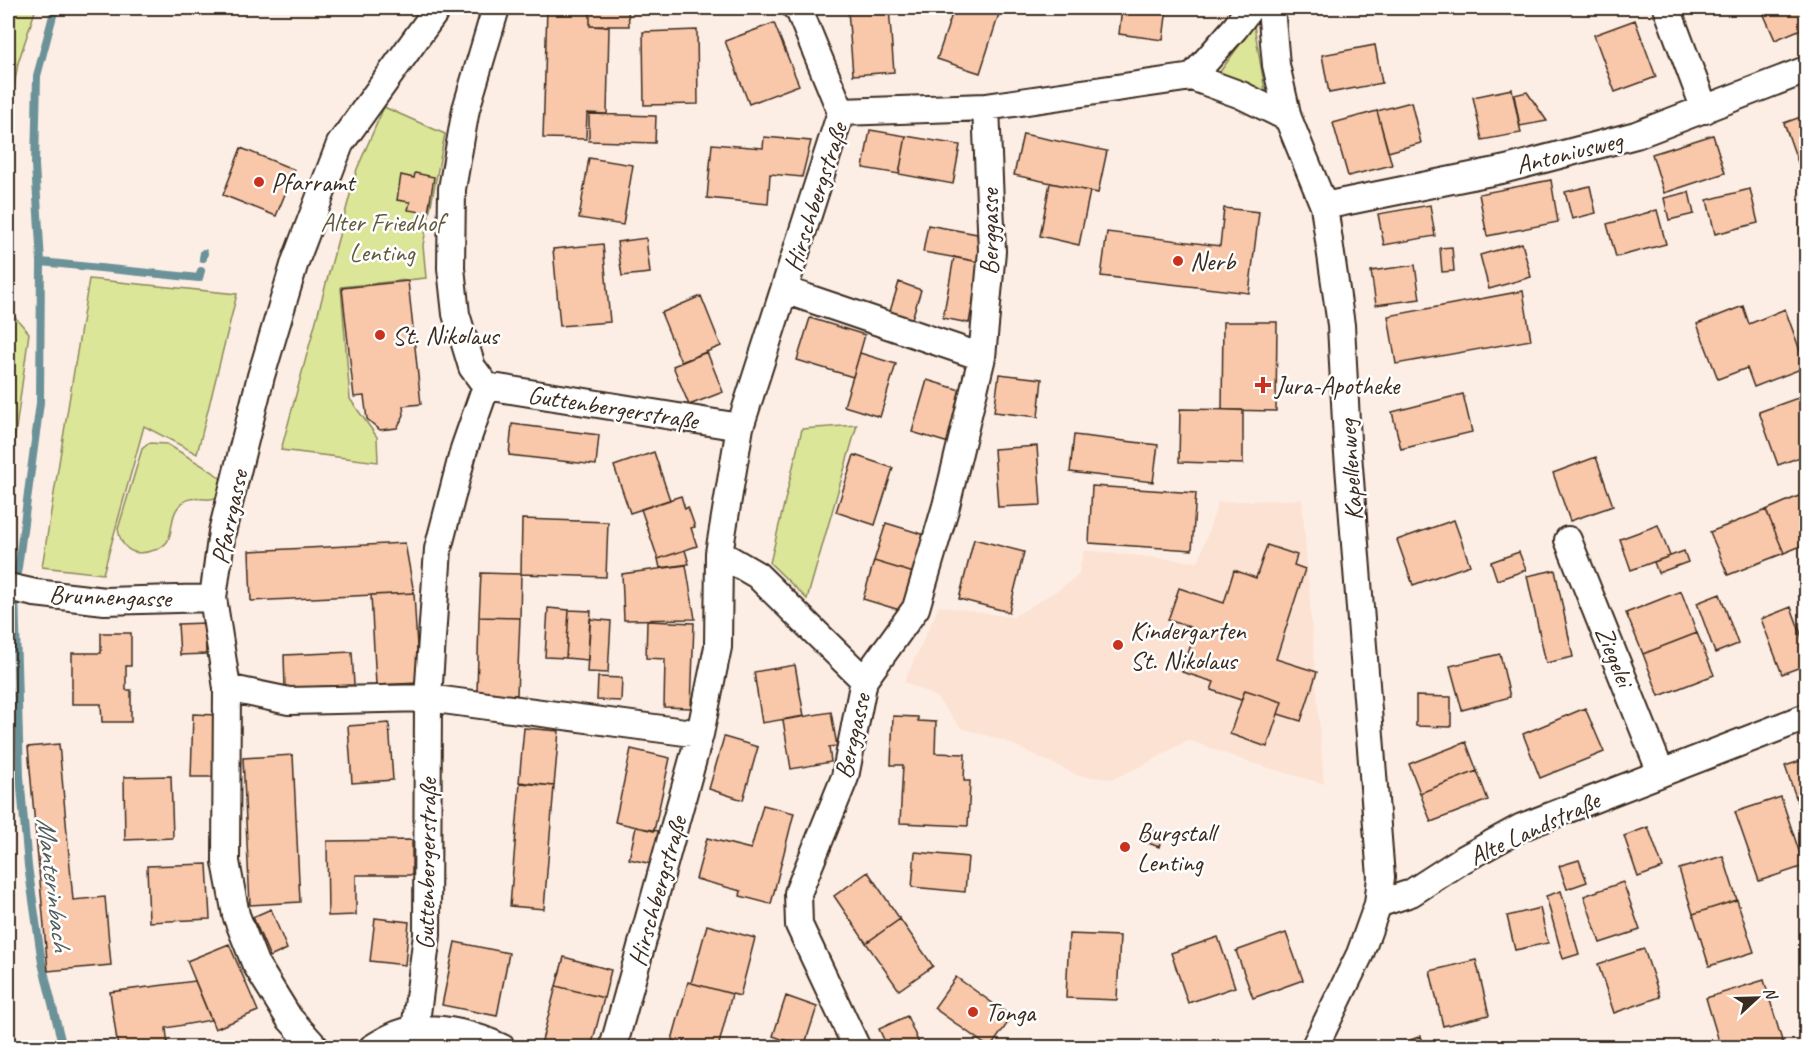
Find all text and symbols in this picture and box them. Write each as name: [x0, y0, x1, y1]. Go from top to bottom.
street label: Hirschbergstraße: [776, 116, 856, 276]
street label: Antoniusweg: [1513, 123, 1627, 182]
place label: Pfarramt: [271, 166, 357, 199]
marker: Pfarramt: [252, 175, 266, 189]
street label: Berggasse: [973, 187, 1006, 275]
park label: Alter Friedhof Lenting: [320, 206, 449, 269]
place label: Nerb: [1190, 245, 1237, 278]
marker: Nerb: [1171, 254, 1185, 268]
place label: St. Nikolaus: [392, 319, 501, 352]
marker: St. Nikolaus: [373, 328, 387, 342]
place label: Jura-Apotheke: [1273, 369, 1401, 402]
street label: Guttenbergerstraße: [525, 378, 703, 438]
marker: Jura-Apotheke: [1256, 378, 1270, 392]
street label: Kapellenweg: [1330, 416, 1371, 522]
street label: Pfarrgasse: [203, 465, 256, 567]
street label: Brunnengasse: [48, 578, 174, 615]
place label: Kindergarten St. Nikolaus: [1130, 614, 1247, 677]
street label: Ziegelei: [1588, 621, 1643, 694]
marker: Kindergarten St. Nikolaus: [1111, 638, 1125, 652]
street label: Berggasse: [827, 689, 879, 782]
street label: Guttenbergerstraße: [409, 775, 445, 950]
street label: Alte Landstraße: [1464, 783, 1607, 873]
street label: Hirschbergstraße: [620, 810, 695, 970]
water label: Manterinbach: [29, 815, 79, 955]
place label: Burgstall Lenting: [1137, 816, 1220, 879]
marker: Burgstall Lenting: [1118, 840, 1132, 854]
north arrow: [1727, 968, 1787, 1028]
text: N: [1759, 984, 1782, 1004]
place label: Tonga: [985, 996, 1037, 1029]
marker: Tonga: [966, 1005, 980, 1019]

